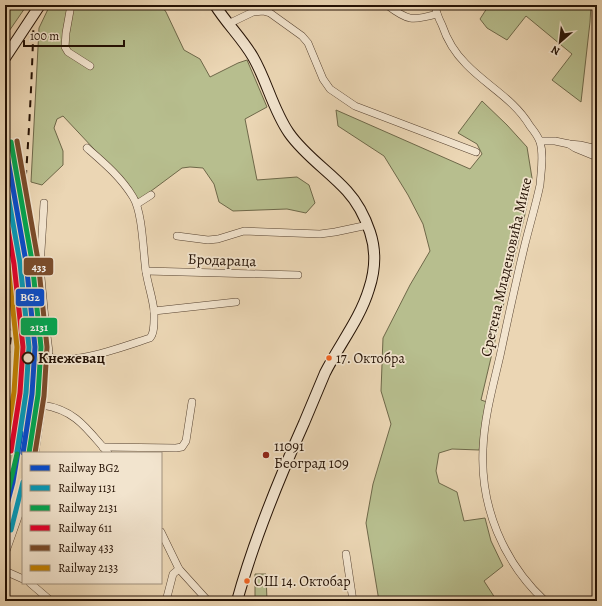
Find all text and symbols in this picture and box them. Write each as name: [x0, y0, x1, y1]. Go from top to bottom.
scale bar: [24, 22, 124, 48]
north arrow: [540, 22, 580, 62]
text: 100 m: [30, 28, 59, 44]
text: N: [548, 42, 563, 59]
street label: Сретена Младеновића Мике: [476, 175, 536, 359]
street label: Бродараца: [187, 249, 257, 271]
line badge: 433: [23, 257, 54, 276]
text: 433: [32, 260, 47, 275]
line badge: BG2: [15, 288, 45, 307]
text: BG2: [20, 290, 40, 305]
line badge: 2131: [20, 317, 58, 336]
text: 2131: [30, 320, 48, 335]
place label: Кнежевац: [38, 348, 105, 368]
place label: 17. Октобра: [336, 349, 405, 368]
marker: Кнежевац: [21, 351, 35, 365]
marker: 17. Октобра: [324, 353, 334, 363]
place label: 11091 Београд 109: [274, 436, 349, 473]
marker: 11091 Београд 109: [261, 450, 271, 460]
legend: [22, 452, 162, 584]
text: Railway BG2: [58, 460, 120, 476]
text: Railway 1131: [58, 480, 116, 496]
text: Railway 2131: [58, 500, 117, 516]
text: Railway 611: [58, 520, 112, 536]
text: Railway 433: [58, 540, 114, 556]
text: Railway 2133: [58, 560, 118, 576]
place label: ОШ 14. Октобар: [254, 572, 351, 591]
marker: ОШ 14. Октобар: [242, 576, 252, 586]

